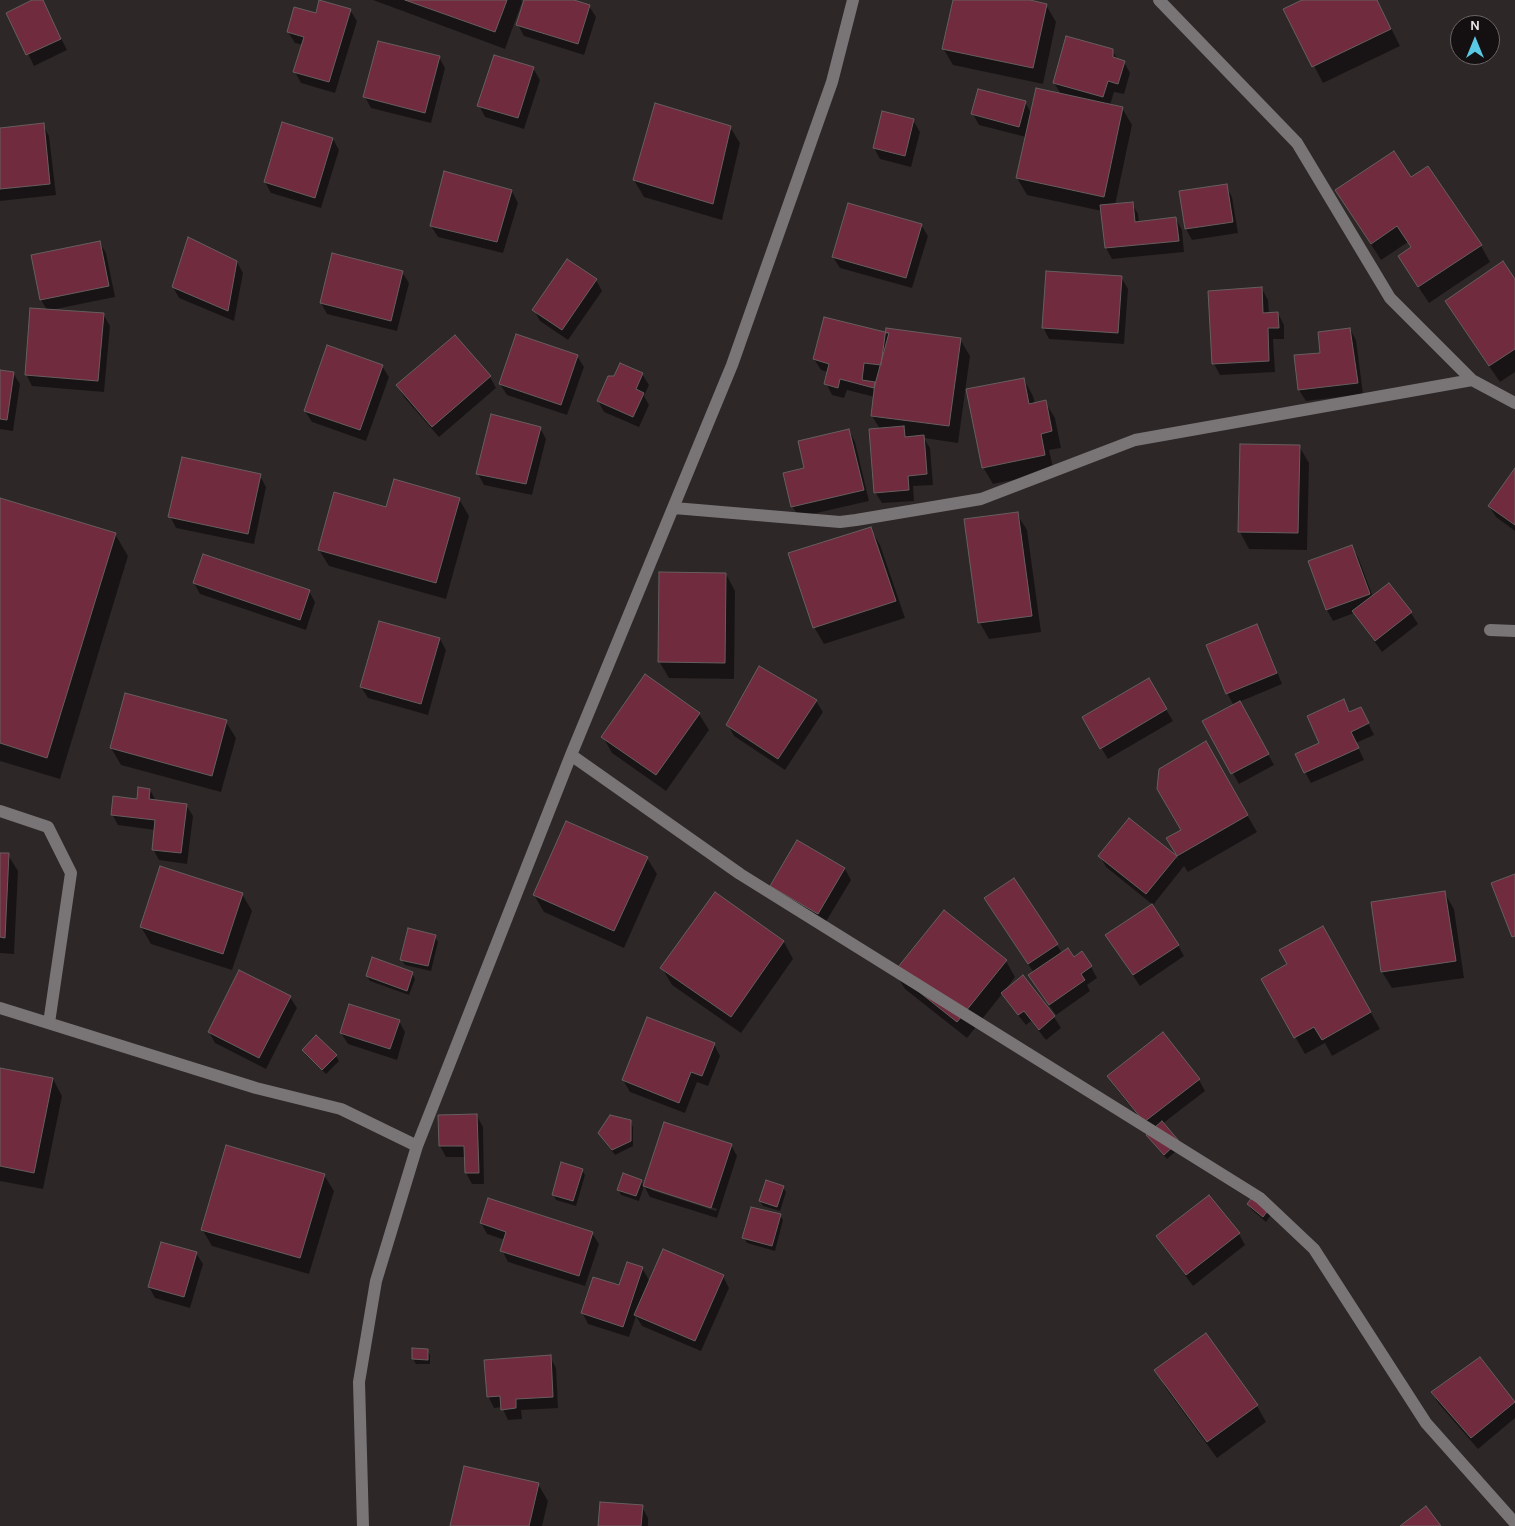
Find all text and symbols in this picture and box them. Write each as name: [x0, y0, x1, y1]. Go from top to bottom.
north arrow: [1450, 15, 1500, 65]
text: N: [1470, 17, 1480, 34]

